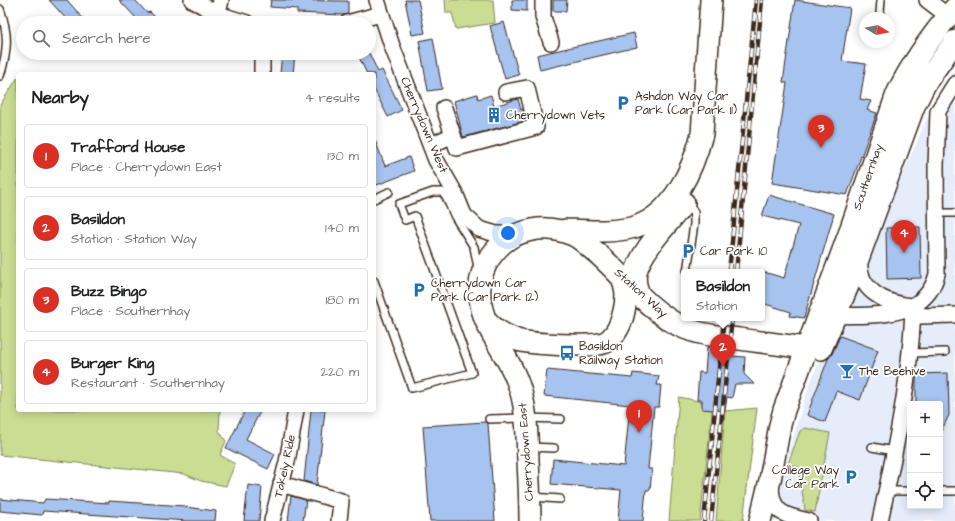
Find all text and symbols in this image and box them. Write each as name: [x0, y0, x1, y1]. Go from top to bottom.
north arrow: [859, 12, 895, 48]
search box: [16, 16, 376, 60]
icon: search: [30, 27, 52, 49]
text: Search here: [62, 28, 151, 49]
street label: Cherrydown West: [395, 74, 452, 176]
text: Nearby: [32, 86, 89, 110]
place label: Ashdon Way Car Park (Car Park 11): [635, 88, 737, 119]
text: 4 results: [305, 89, 360, 107]
parking icon: Ashdon Way Car Park (Car Park 11): [614, 94, 632, 112]
building icon: Cherrydown Vets: [485, 106, 503, 124]
place label: Cherrydown Vets: [506, 107, 605, 125]
pin: 3: [808, 115, 834, 148]
text: Trafford House: [71, 137, 185, 158]
street label: Southernhay: [849, 141, 888, 213]
text: 1: [45, 147, 47, 165]
text: 130 m: [327, 147, 359, 165]
text: Place · Cherrydown East: [71, 158, 222, 176]
text: Basildon: [71, 209, 125, 230]
text: 2: [42, 219, 50, 237]
text: 140 m: [325, 219, 359, 237]
pin: 4: [891, 220, 917, 253]
your location: [498, 223, 518, 243]
text: Station · Station Way: [71, 230, 197, 248]
parking icon: Car Park 10: [679, 242, 697, 260]
place label: Car Park 10: [700, 243, 768, 260]
street label: Station Way: [610, 264, 672, 323]
popup: [681, 269, 765, 321]
place label: Cherrydown Car Park (Car Park 12): [431, 275, 538, 306]
text: Basildon: [696, 276, 750, 297]
text: Buzz Bingo: [71, 281, 147, 302]
parking icon: Cherrydown Car Park (Car Park 12): [410, 281, 428, 299]
text: 3: [43, 291, 49, 309]
text: 180 m: [325, 291, 359, 309]
text: Station: [696, 297, 737, 315]
text: Place · Southernhay: [71, 302, 190, 320]
pin: 2: [710, 334, 736, 367]
place label: Basildon Railway Station: [579, 338, 663, 370]
bus stop icon: Basildon Railway Station: [558, 344, 576, 362]
text: Burger King: [71, 353, 154, 374]
bar icon: The Beehive: [838, 362, 856, 380]
text: 4: [42, 363, 50, 381]
text: 220 m: [321, 363, 359, 381]
place label: The Beehive: [859, 363, 926, 380]
text: Restaurant · Southernhay: [71, 374, 225, 392]
pin: 1: [626, 400, 652, 433]
map controls: [907, 401, 943, 509]
button: +: [907, 401, 943, 437]
street label: Cherrydown East: [514, 402, 539, 502]
street label: Takely Ride: [270, 433, 301, 499]
button: −: [907, 437, 943, 473]
place label: College Way Car Park: [772, 462, 840, 493]
parking icon: College Way Car Park: [842, 468, 860, 486]
button: locate: [907, 473, 943, 509]

